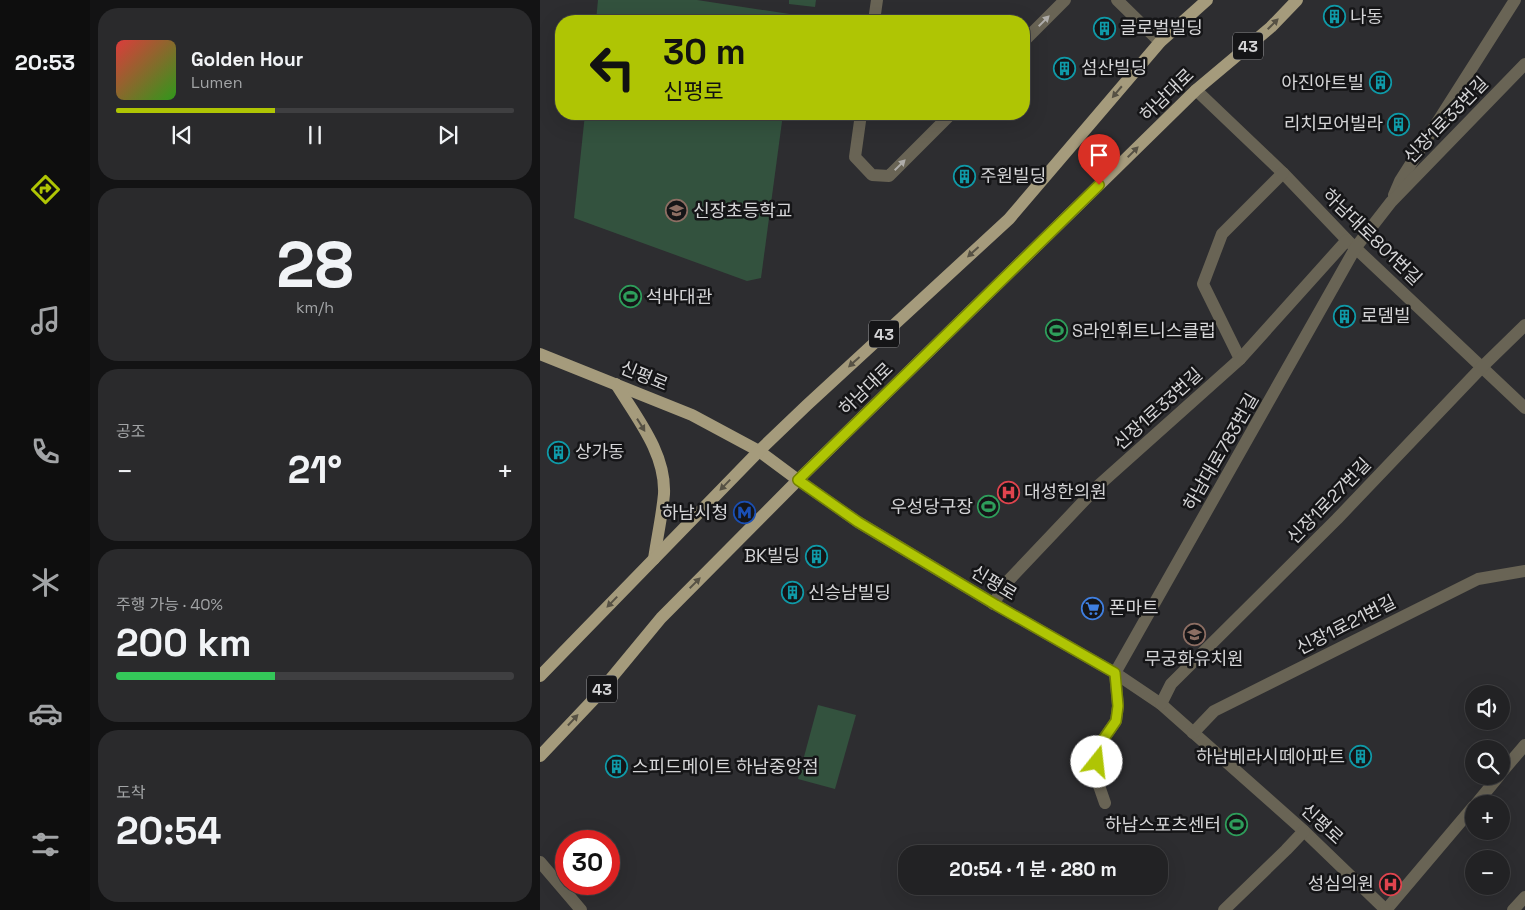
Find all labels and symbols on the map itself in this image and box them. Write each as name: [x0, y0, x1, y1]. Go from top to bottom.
building icon: 나동: [1322, 5, 1346, 29]
place label: 나동: [1350, 5, 1383, 28]
one-way arrow: [1038, 15, 1050, 27]
building icon: 글로벌빌딩: [1092, 16, 1116, 40]
place label: 글로벌빌딩: [1120, 16, 1203, 39]
one-way arrow: [1267, 18, 1279, 30]
road number: 43: [1233, 32, 1263, 59]
building icon: 섬산빌딩: [1053, 56, 1077, 80]
place label: 섬산빌딩: [1081, 56, 1147, 79]
street label: 하남대로: [1135, 63, 1198, 126]
place label: 아진아트빌: [1281, 71, 1364, 94]
building icon: 아진아트빌: [1368, 71, 1392, 95]
street label: 신장1로33번길: [1398, 71, 1493, 168]
one-way arrow: [1112, 86, 1123, 99]
place label: 리치모어빌라: [1284, 112, 1383, 135]
building icon: 리치모어빌라: [1387, 112, 1411, 136]
pin: [1078, 134, 1120, 185]
one-way arrow: [1127, 146, 1139, 158]
one-way arrow: [894, 159, 906, 171]
building icon: 주원빌딩: [952, 164, 976, 188]
place label: 주원빌딩: [980, 164, 1046, 187]
street label: 하남대로801번길: [1318, 183, 1427, 290]
school or university icon: 신장초등학교: [665, 199, 689, 223]
place label: 신장초등학교: [693, 199, 792, 222]
one-way arrow: [968, 246, 980, 258]
sports icon: 석바대관: [618, 285, 642, 309]
place label: 석바대관: [646, 285, 713, 308]
building icon: 로뎀빌: [1333, 304, 1357, 328]
place label: 로뎀빌: [1361, 304, 1411, 327]
sports icon: S라인휘트니스클럽: [1044, 319, 1068, 343]
place label: S라인휘트니스클럽: [1072, 319, 1216, 342]
road number: 43: [869, 320, 899, 348]
street label: 신평로: [617, 356, 672, 396]
one-way arrow: [848, 356, 860, 368]
street label: 하남대로: [834, 357, 897, 420]
street label: 신장1로33번길: [1108, 363, 1207, 455]
street label: 하남대로783번길: [1178, 389, 1263, 514]
one-way arrow: [637, 418, 646, 432]
building icon: 상가동: [547, 440, 571, 464]
place label: 상가동: [575, 440, 625, 463]
street label: 신장1로27번길: [1282, 453, 1376, 549]
one-way arrow: [719, 479, 731, 491]
hospital icon: 대성한의원: [996, 480, 1020, 504]
place label: 대성한의원: [1024, 480, 1107, 503]
place label: 우성당구장: [890, 495, 973, 518]
sports icon: 우성당구장: [977, 495, 1001, 519]
place label: 하남시청: [662, 501, 728, 524]
metro station icon: 하남시청: [732, 501, 756, 525]
place label: BK빌딩: [744, 544, 800, 567]
building icon: BK빌딩: [804, 544, 828, 568]
street label: 신평로: [967, 560, 1021, 605]
one-way arrow: [689, 577, 701, 589]
building icon: 신승남빌딩: [780, 581, 804, 605]
place label: 신승남빌딩: [808, 581, 891, 604]
street label: 신장1로21번길: [1292, 590, 1399, 659]
one-way arrow: [606, 596, 618, 608]
supermarket icon: 폰마트: [1081, 596, 1105, 620]
place label: 폰마트: [1109, 596, 1159, 619]
school or university icon: 무궁화유치원: [1182, 622, 1206, 646]
place label: 무궁화유치원: [1144, 647, 1244, 670]
road number: 43: [587, 676, 617, 702]
one-way arrow: [567, 715, 579, 727]
position arrow: [1070, 735, 1122, 787]
place label: 하남베라시떼아파트: [1196, 745, 1345, 768]
building icon: 하남베라시떼아파트: [1349, 745, 1373, 769]
building icon: 스피드메이트 하남중앙점: [604, 755, 628, 779]
place label: 스피드메이트 하남중앙점: [632, 755, 819, 778]
street label: 신평로: [1296, 798, 1348, 849]
place label: 하남스포츠센터: [1105, 813, 1221, 836]
sports icon: 하남스포츠센터: [1225, 813, 1249, 837]
speed limit sign: 30: [555, 830, 620, 895]
place label: 성심의원: [1308, 872, 1374, 895]
hospital icon: 성심의원: [1378, 872, 1402, 896]

